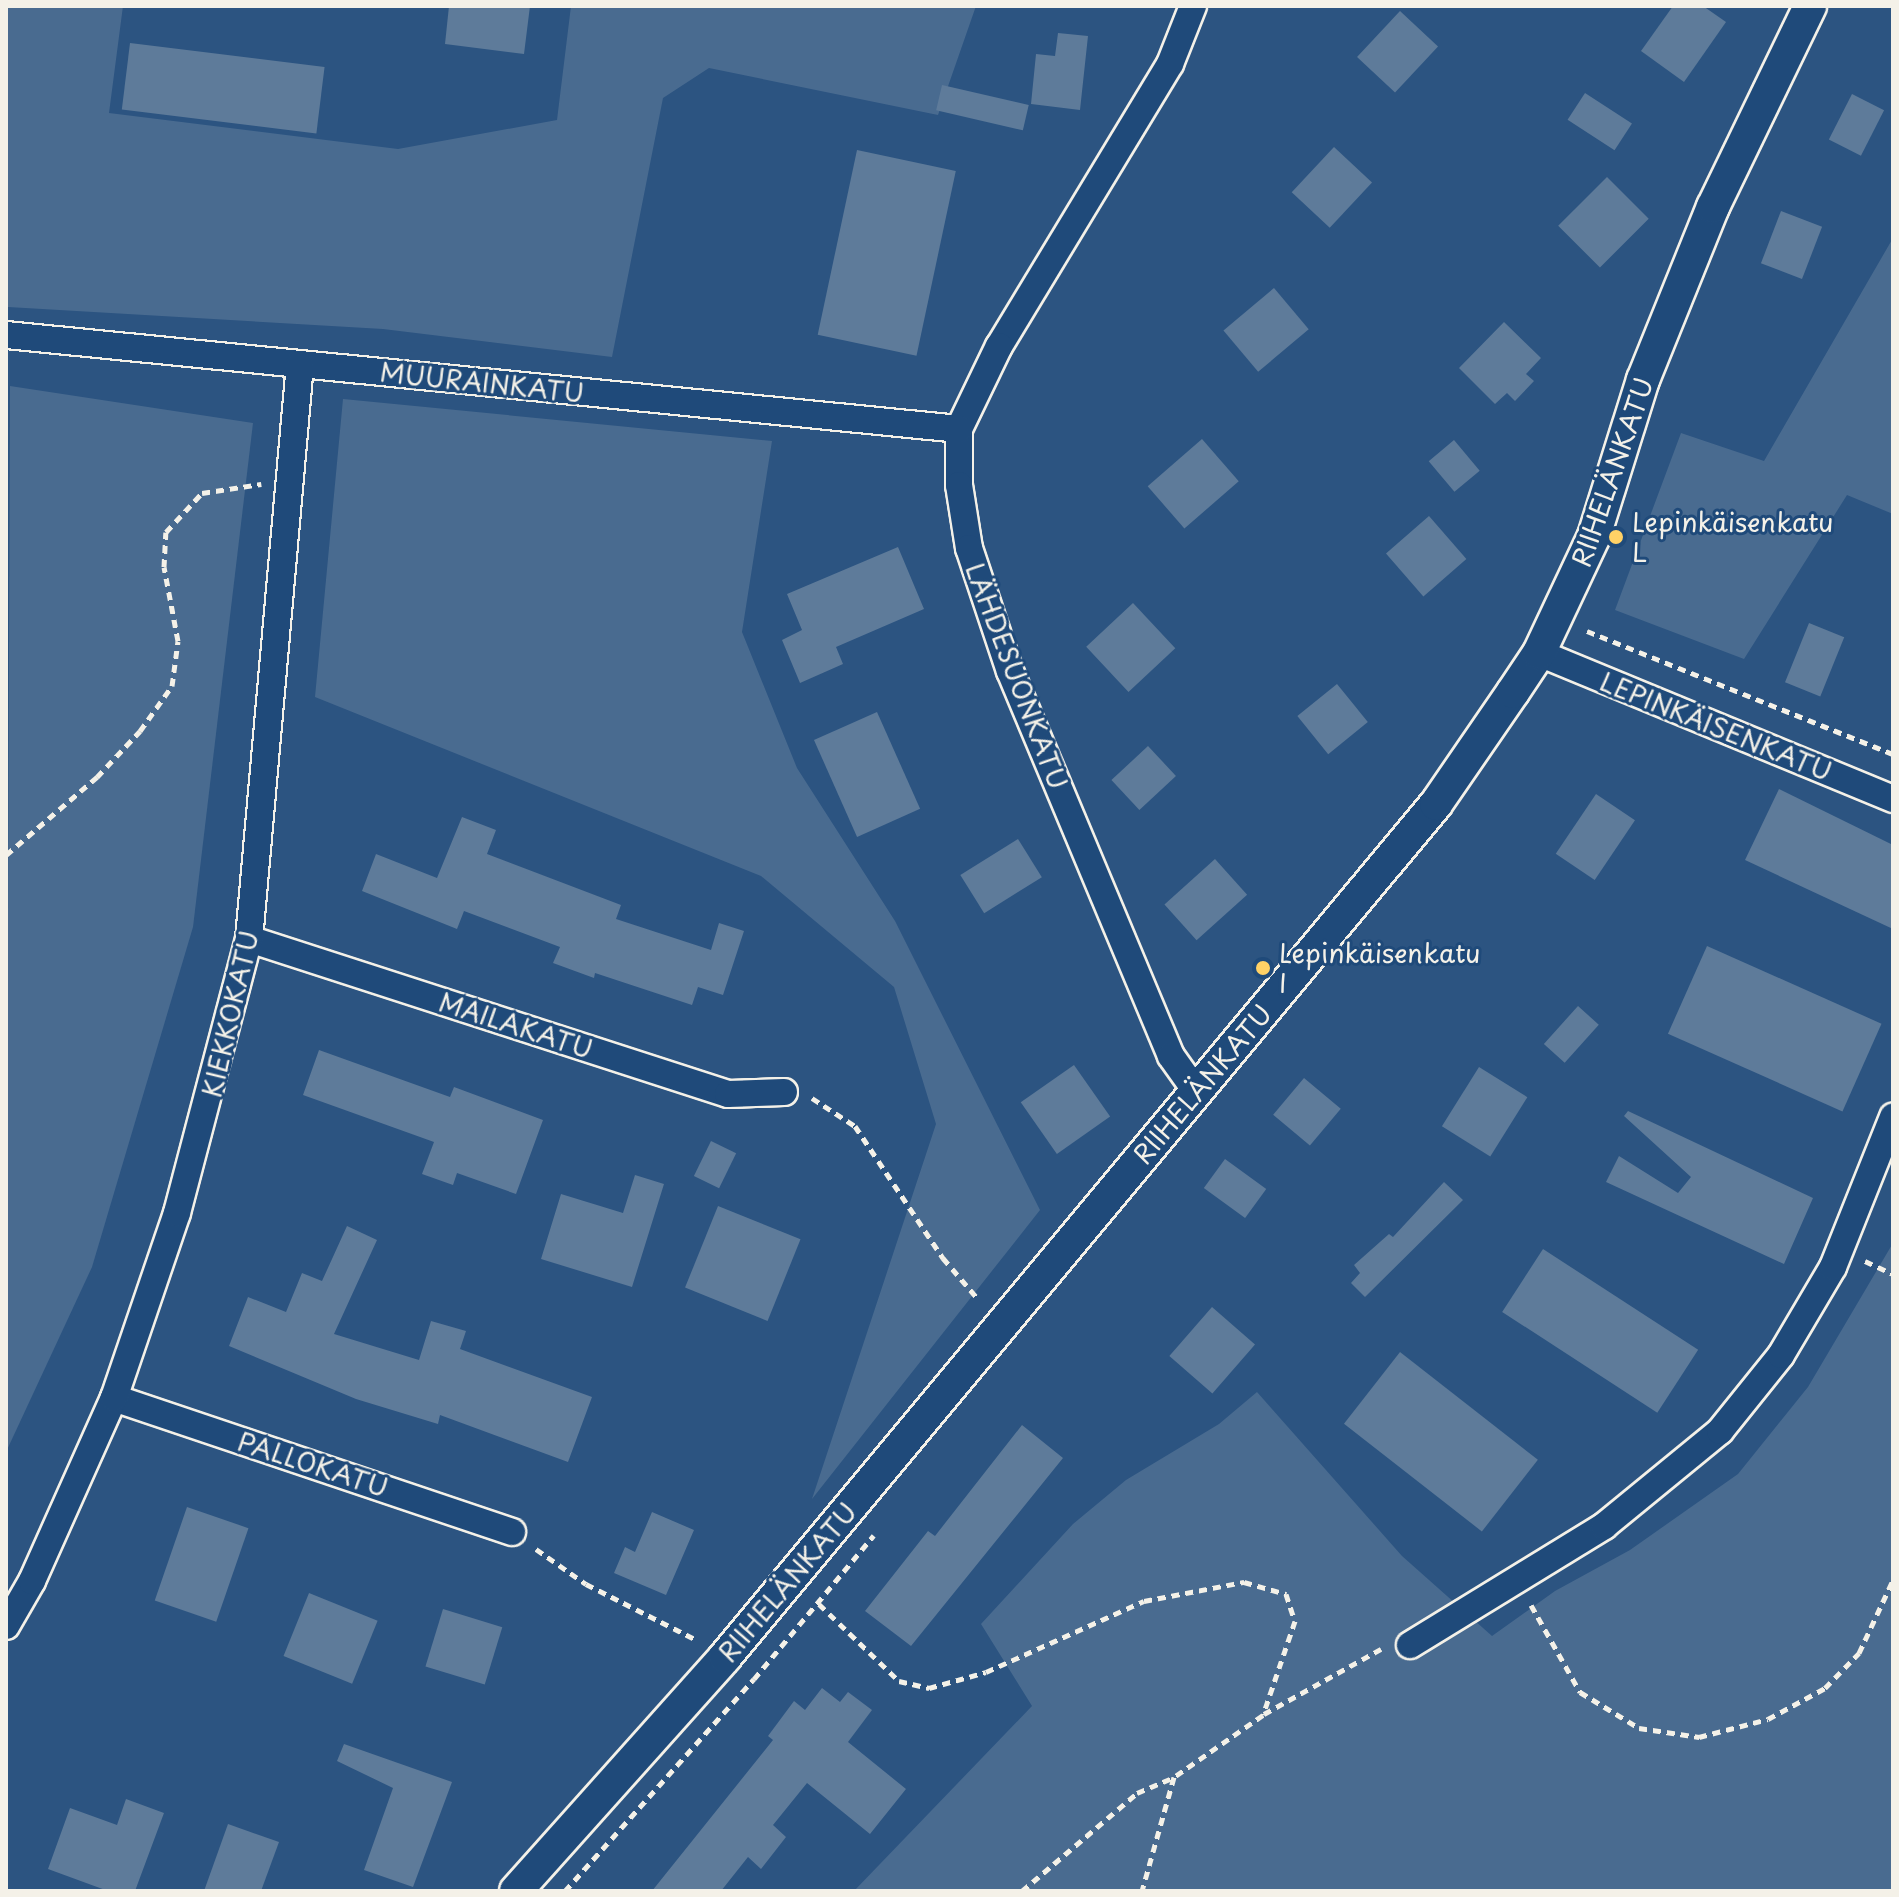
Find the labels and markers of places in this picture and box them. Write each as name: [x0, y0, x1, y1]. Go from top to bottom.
place label: Lepinkäisenkatu L: [1632, 506, 1833, 568]
marker: Lepinkäisenkatu L: [1607, 528, 1625, 546]
place label: Lepinkäisenkatu I: [1279, 937, 1480, 998]
marker: Lepinkäisenkatu I: [1254, 959, 1272, 977]

